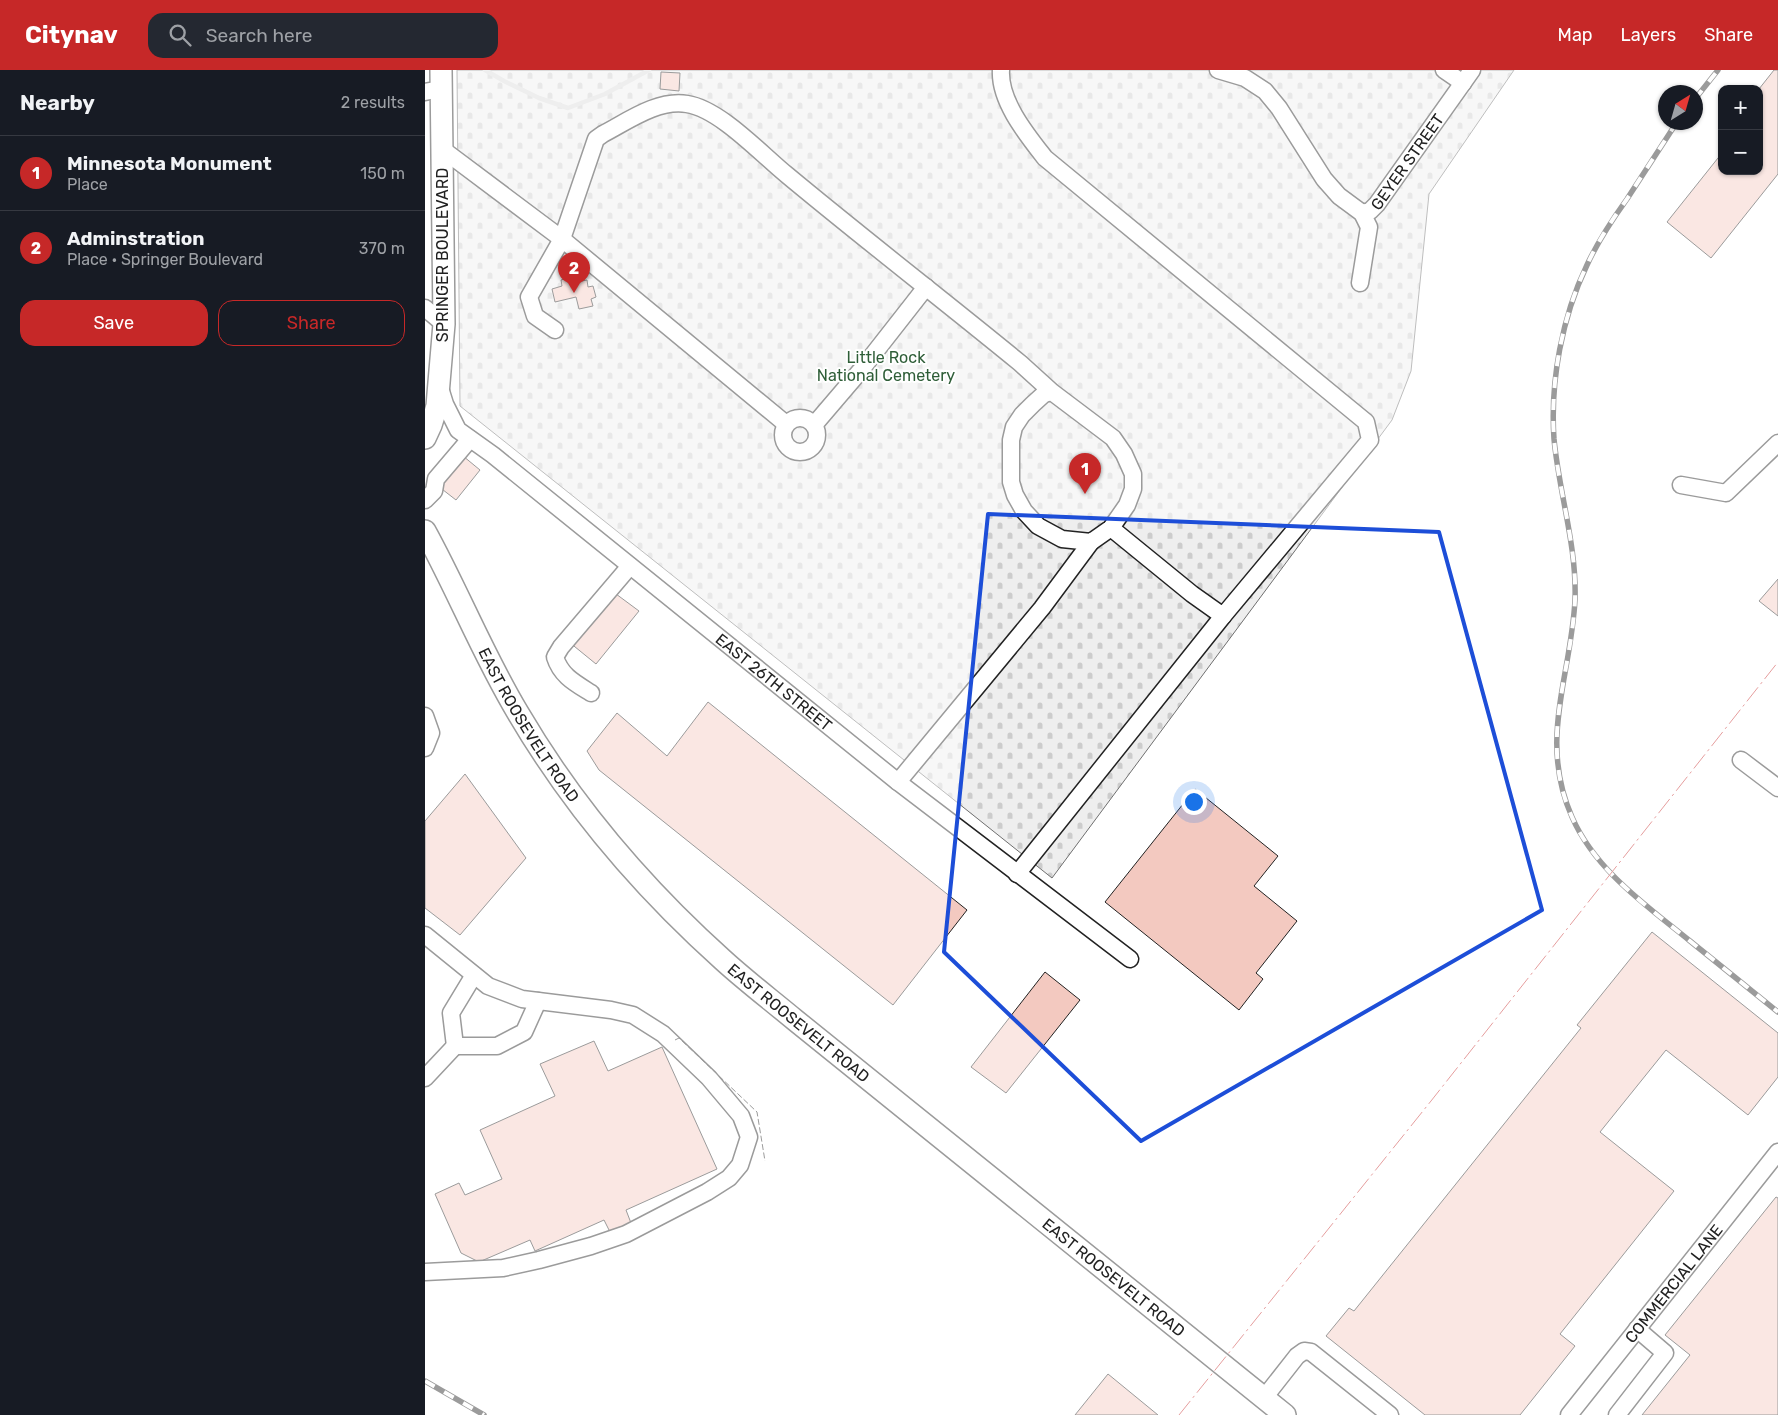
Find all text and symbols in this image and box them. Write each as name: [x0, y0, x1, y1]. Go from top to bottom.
search box: [148, 13, 498, 58]
text: Citynav: [25, 21, 118, 49]
icon: search: [166, 21, 194, 49]
text: Search here: [206, 24, 312, 47]
text: Map: [1558, 24, 1593, 46]
text: Layers: [1621, 24, 1676, 46]
text: Share: [1704, 24, 1753, 46]
north arrow: [1658, 85, 1703, 130]
map controls: [1718, 85, 1763, 175]
button: +: [1718, 85, 1763, 130]
text: Nearby: [20, 90, 95, 115]
text: 2 results: [341, 93, 405, 112]
street label: GEYER STREET: [1367, 110, 1448, 214]
button: −: [1718, 130, 1763, 175]
text: Minnesota Monument: [67, 152, 272, 175]
text: 1: [32, 164, 40, 183]
text: 150 m: [360, 164, 405, 183]
street label: SPRINGER BOULEVARD: [433, 168, 452, 342]
text: Place: [67, 175, 108, 194]
text: Adminstration: [67, 227, 205, 250]
text: 2: [31, 239, 41, 258]
text: 370 m: [359, 239, 405, 258]
text: Place · Springer Boulevard: [67, 250, 263, 269]
pin: 2: [558, 252, 590, 293]
button: Save: [20, 300, 208, 346]
button: Share: [218, 300, 405, 346]
park label: Little Rock National Cemetery: [817, 348, 955, 385]
pin: 1: [1069, 453, 1101, 494]
street label: EAST 26TH STREET: [712, 630, 836, 735]
street label: EAST ROOSEVELT ROAD: [474, 645, 583, 806]
your location: [1181, 789, 1207, 815]
street label: EAST ROOSEVELT ROAD: [724, 960, 873, 1086]
street label: EAST ROOSEVELT ROAD: [1039, 1214, 1189, 1341]
street label: COMMERCIAL LANE: [1621, 1221, 1727, 1347]

